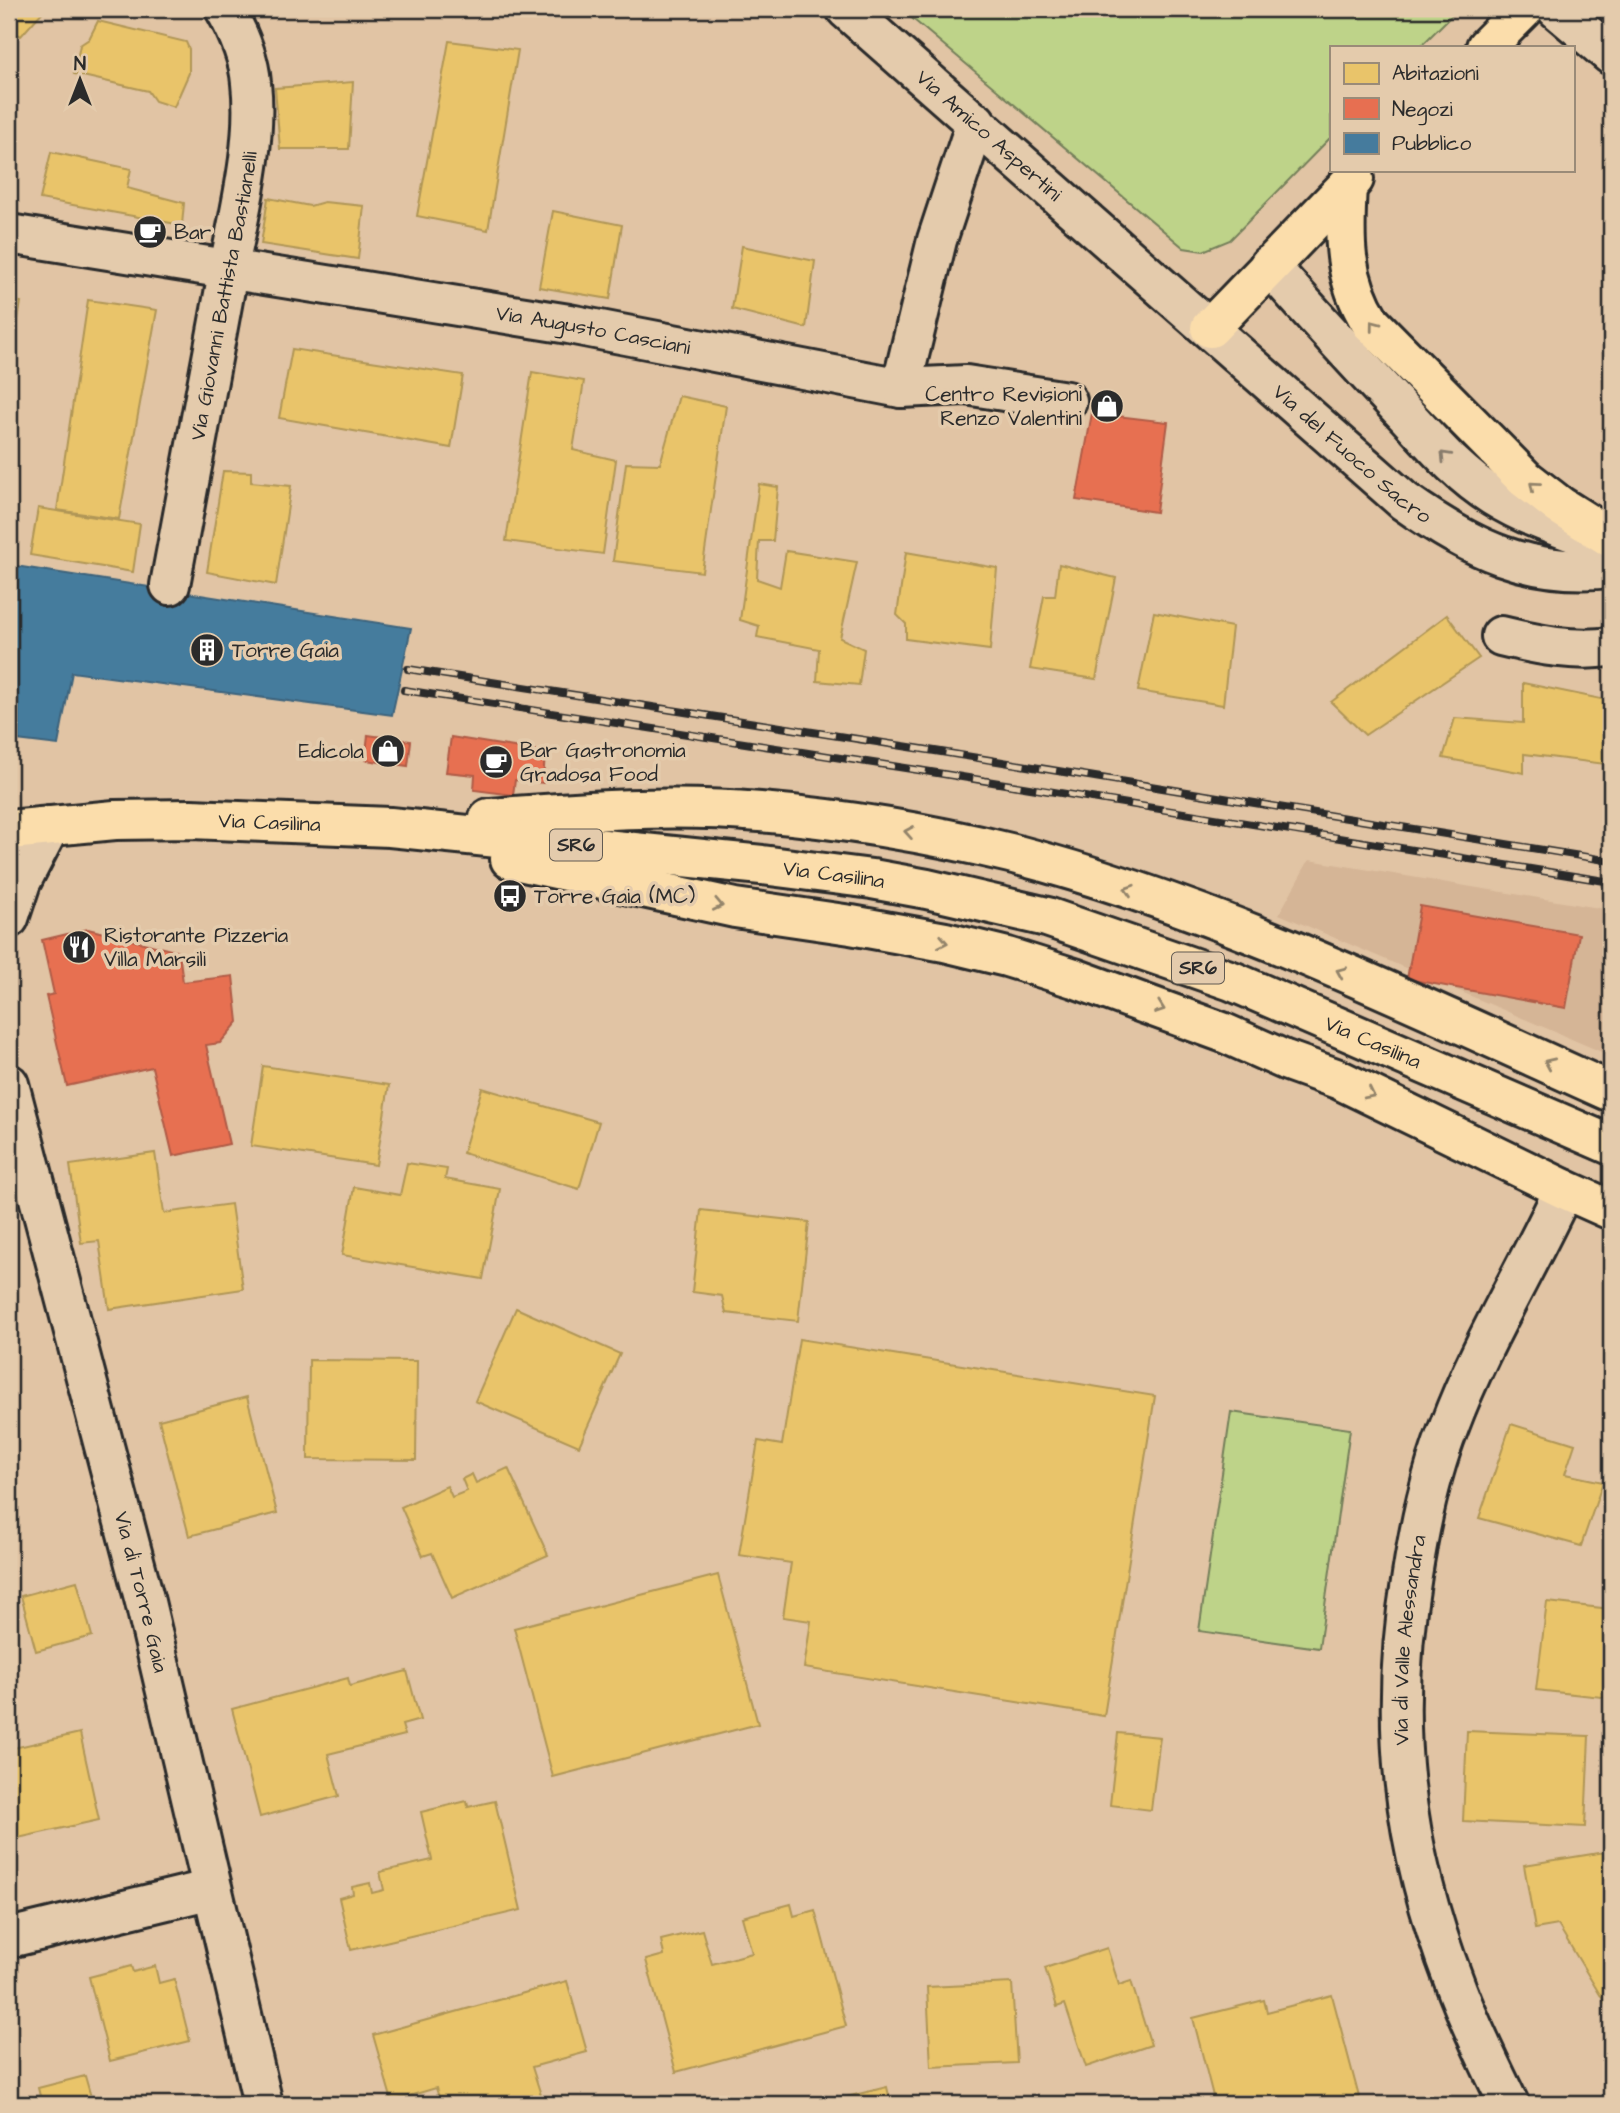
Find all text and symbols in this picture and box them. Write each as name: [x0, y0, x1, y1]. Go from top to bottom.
north arrow: [46, 46, 116, 116]
legend: [1330, 46, 1574, 172]
text: N: [74, 51, 86, 78]
text: Abitazioni: [1392, 59, 1479, 88]
street label: Via Amico Aspertini: [910, 63, 1069, 208]
text: Negozi: [1392, 95, 1453, 126]
text: Pubblico: [1392, 129, 1471, 158]
street label: Via Giovanni Battista Bastianelli: [183, 150, 264, 443]
cafe icon: Bar: [131, 213, 169, 251]
place label: Bar: [174, 218, 212, 247]
street label: Via Augusto Casciani: [494, 298, 693, 362]
one-way arrow: [1369, 321, 1382, 333]
street label: Via del Fuoco Sacro: [1267, 377, 1437, 530]
place label: Centro Revisioni Renzo Valentini: [925, 380, 1082, 433]
shop icon: Centro Revisioni Renzo Valentini: [1088, 387, 1126, 425]
one-way arrow: [1441, 451, 1454, 464]
one-way arrow: [1530, 482, 1543, 494]
building icon: Torre Gaia: [188, 631, 226, 669]
place label: Torre Gaia: [232, 636, 339, 665]
shop icon: Edicola: [369, 732, 407, 770]
place label: Bar Gastronomia Gradosa Food: [520, 736, 686, 789]
place label: Edicola: [299, 737, 364, 766]
cafe icon: Bar Gastronomia Gradosa Food: [477, 743, 515, 781]
street label: Via Casilina: [218, 806, 322, 839]
one-way arrow: [903, 825, 915, 840]
road number: SR6: [550, 830, 602, 860]
street label: Via Casilina: [781, 853, 887, 896]
bus stop icon: Torre Gaia (MC): [491, 877, 529, 915]
place label: Torre Gaia (MC): [534, 882, 695, 911]
one-way arrow: [1123, 883, 1135, 898]
one-way arrow: [712, 896, 724, 911]
place label: Ristorante Pizzeria Villa Marsili: [104, 921, 289, 974]
restaurant icon: Ristorante Pizzeria Villa Marsili: [60, 928, 98, 966]
one-way arrow: [937, 933, 949, 948]
road number: SR6: [1172, 952, 1224, 984]
one-way arrow: [1336, 966, 1348, 980]
one-way arrow: [1153, 1000, 1165, 1014]
street label: Via Casilina: [1320, 1008, 1426, 1076]
one-way arrow: [1544, 1057, 1556, 1071]
one-way arrow: [1363, 1086, 1375, 1100]
street label: Via di Torre Gaia: [107, 1508, 176, 1676]
street label: Via di Valle Alessandra: [1386, 1532, 1433, 1746]

